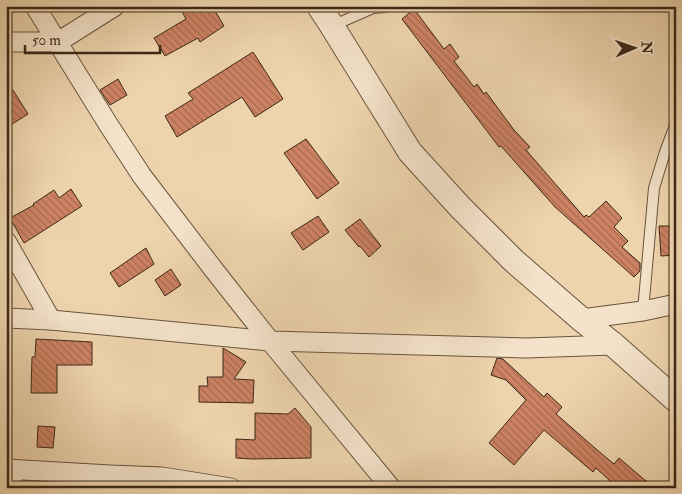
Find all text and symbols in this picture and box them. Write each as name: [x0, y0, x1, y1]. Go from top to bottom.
scale bar: [25, 22, 160, 54]
north arrow: [610, 22, 660, 72]
text: 50 m: [32, 31, 61, 50]
text: N: [638, 40, 655, 55]

